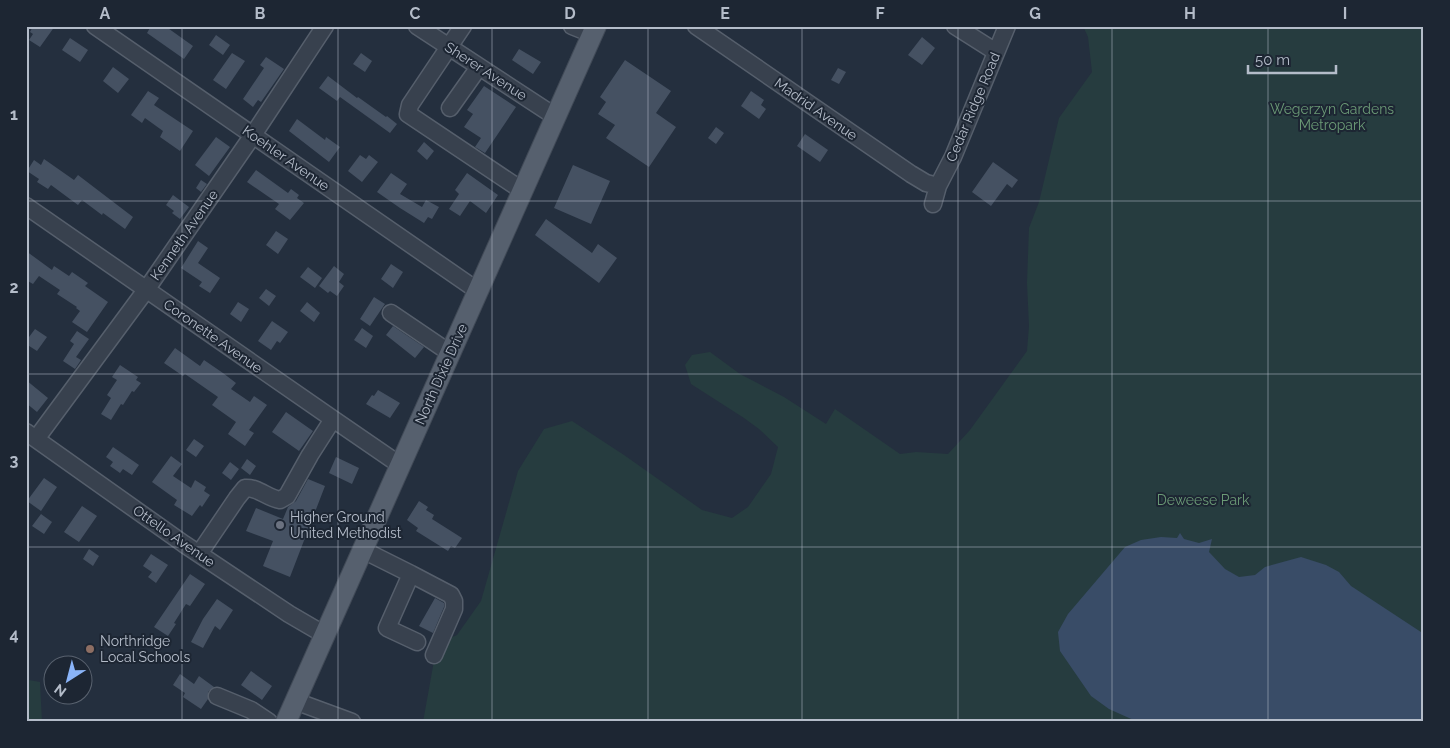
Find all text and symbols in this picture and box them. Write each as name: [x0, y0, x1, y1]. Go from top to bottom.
text: A: [100, 4, 111, 23]
text: B: [255, 4, 266, 23]
text: C: [410, 4, 421, 23]
text: D: [564, 4, 576, 23]
text: E: [720, 4, 730, 23]
text: F: [875, 4, 885, 23]
text: G: [1029, 4, 1041, 23]
text: H: [1184, 4, 1196, 23]
text: I: [1343, 4, 1347, 23]
street label: Sherer Avenue: [442, 39, 530, 103]
scale bar: [1248, 42, 1335, 74]
street label: Cedar Ridge Road: [943, 50, 1003, 164]
text: 50 m: [1255, 51, 1290, 69]
street label: Madrid Avenue: [771, 74, 861, 144]
park label: Wegerzyn Gardens Metropark: [1270, 101, 1394, 133]
text: 1: [10, 105, 18, 124]
street label: Koehler Avenue: [240, 122, 332, 194]
street label: Kenneth Avenue: [147, 187, 221, 283]
text: 2: [9, 278, 19, 297]
street label: Coronette Avenue: [160, 296, 266, 376]
street label: North Dixie Drive: [412, 321, 470, 427]
text: 3: [10, 451, 19, 470]
park label: Deweese Park: [1157, 492, 1250, 508]
street label: Ottello Avenue: [130, 502, 218, 570]
place label: Higher Ground United Methodist: [290, 509, 402, 541]
marker: Higher Ground United Methodist: [274, 519, 286, 531]
text: 4: [9, 625, 19, 644]
place label: Northridge Local Schools: [100, 633, 190, 665]
marker: Northridge Local Schools: [84, 643, 96, 655]
north arrow: [42, 656, 92, 706]
text: N: [51, 681, 69, 700]

